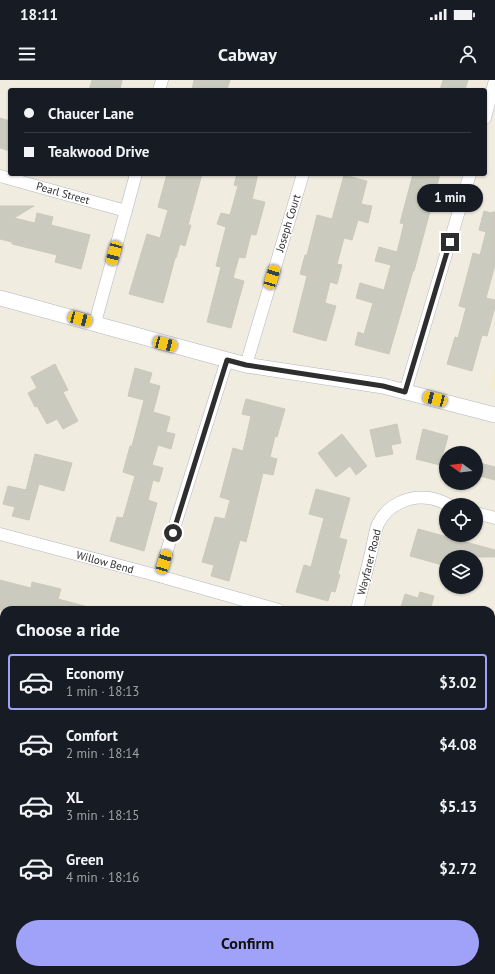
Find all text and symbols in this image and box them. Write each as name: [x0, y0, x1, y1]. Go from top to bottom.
text: 18:11: [20, 5, 58, 24]
icon: menu: [16, 43, 38, 65]
text: Cabway: [218, 43, 277, 66]
icon: person: [457, 43, 479, 65]
text: Chaucer Lane: [48, 104, 134, 123]
text: Teakwood Drive: [48, 142, 149, 161]
street label: Pearl Street: [35, 179, 92, 207]
callout: 1 min: [417, 184, 483, 212]
text: 1 min: [434, 189, 466, 206]
street label: Joseph Court: [272, 192, 304, 255]
route end: [441, 233, 459, 251]
car: [105, 240, 123, 266]
car: [263, 264, 281, 290]
car: [67, 310, 93, 328]
car: [152, 335, 178, 353]
car: [422, 390, 448, 408]
north arrow: [439, 446, 483, 490]
map controls: [439, 446, 483, 594]
button: locate: [439, 498, 483, 542]
route start: [164, 524, 182, 542]
street label: Wayfarer Road: [354, 527, 384, 596]
street label: Willow Bend: [75, 548, 135, 576]
car: [155, 549, 173, 575]
button: layers: [439, 550, 483, 594]
text: Choose a ride: [16, 618, 120, 641]
icon: car: [18, 664, 54, 700]
text: Economy: [66, 664, 124, 683]
text: $3.02: [439, 673, 477, 692]
text: 1 min · 18:13: [66, 683, 139, 700]
icon: car: [18, 726, 54, 762]
text: Comfort: [66, 726, 118, 745]
text: $4.08: [439, 735, 477, 754]
text: 2 min · 18:14: [66, 745, 139, 762]
icon: car: [18, 788, 54, 824]
text: XL: [66, 788, 83, 807]
text: $5.13: [439, 797, 477, 816]
text: 3 min · 18:15: [66, 807, 139, 824]
icon: car: [18, 850, 54, 886]
text: Green: [66, 850, 104, 869]
text: $2.72: [439, 859, 477, 878]
text: 4 min · 18:16: [66, 869, 139, 886]
button: Confirm: [16, 920, 479, 966]

